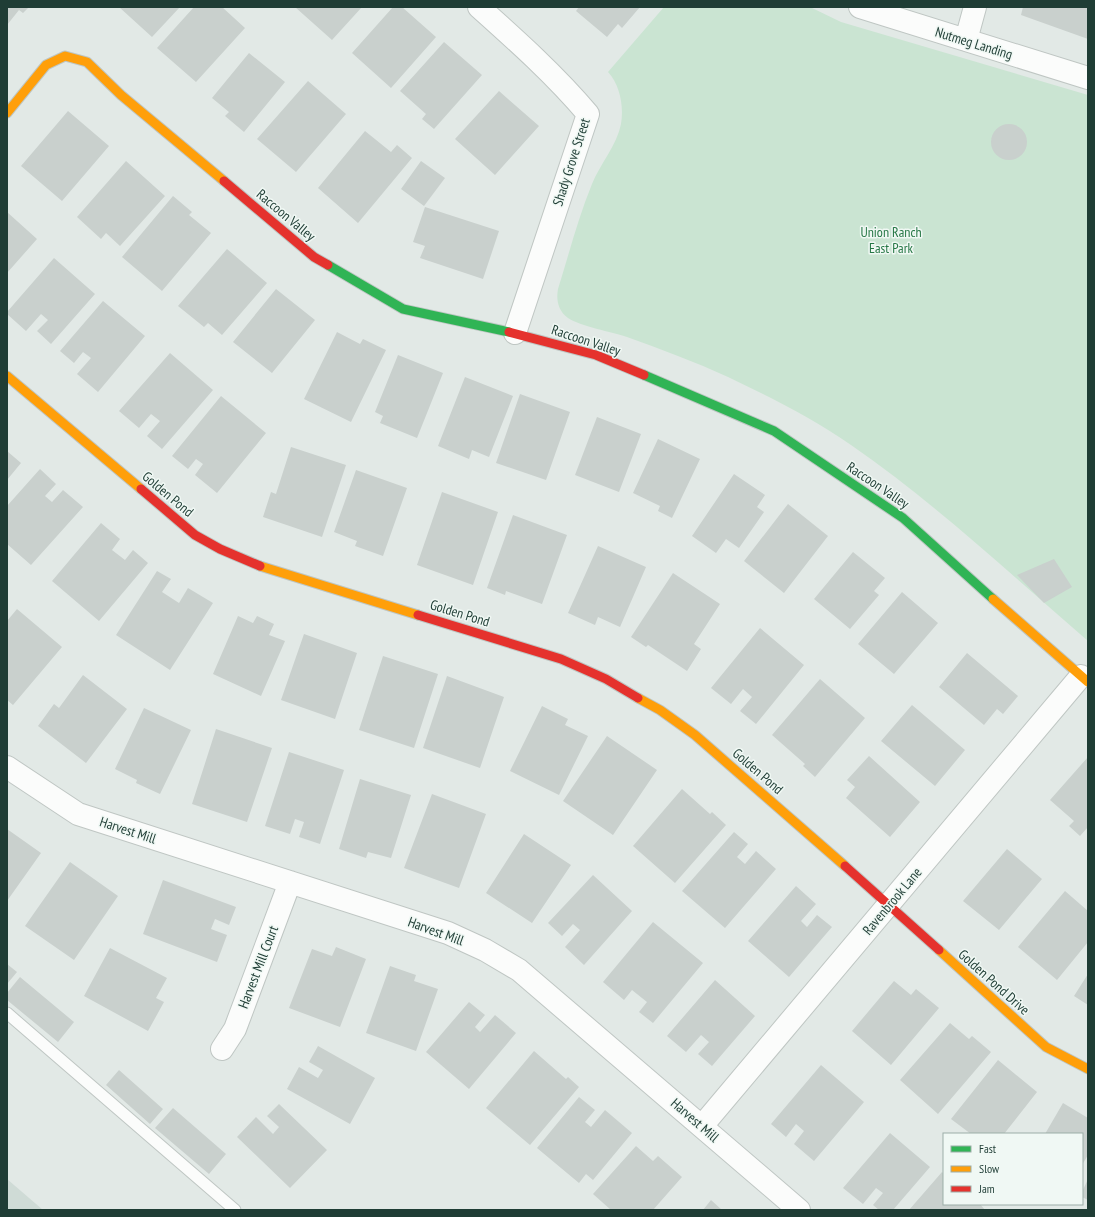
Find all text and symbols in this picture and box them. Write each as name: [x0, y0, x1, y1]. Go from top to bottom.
street label: Nutmeg Landing: [933, 23, 1015, 63]
street label: Shady Grove Street: [548, 116, 594, 208]
street label: Raccoon Valley: [253, 185, 320, 245]
park label: Union Ranch East Park: [860, 223, 922, 257]
street label: Raccoon Valley: [549, 320, 623, 360]
street label: Raccoon Valley: [843, 458, 913, 513]
street label: Golden Pond: [139, 467, 197, 521]
street label: Golden Pond: [428, 595, 492, 631]
street label: Golden Pond: [729, 744, 787, 798]
street label: Harvest Mill: [98, 812, 159, 848]
street label: Ravenbrook Lane: [858, 863, 926, 939]
street label: Harvest Mill: [406, 913, 467, 950]
street label: Harvest Mill Court: [234, 923, 282, 1011]
street label: Golden Pond Drive: [955, 945, 1034, 1019]
street label: Harvest Mill: [667, 1094, 723, 1146]
legend: [943, 1133, 1083, 1205]
text: Fast: [979, 1141, 997, 1156]
text: Slow: [979, 1161, 1000, 1176]
text: Jam: [978, 1181, 995, 1196]

